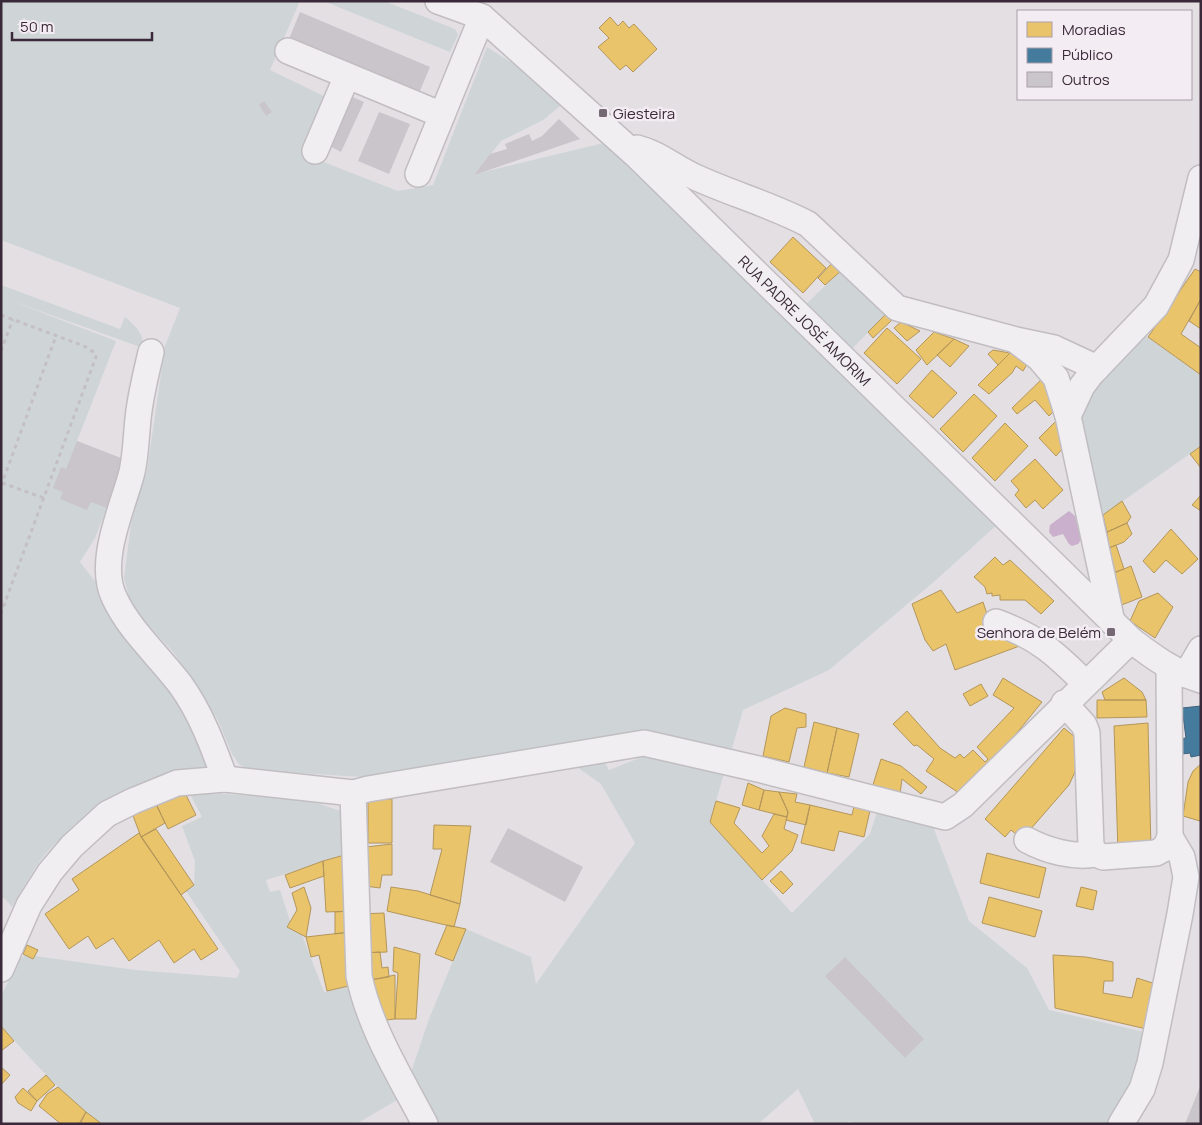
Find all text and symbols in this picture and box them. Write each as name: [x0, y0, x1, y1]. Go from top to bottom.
scale bar: [12, 10, 152, 42]
legend: [1017, 10, 1192, 100]
text: 50 m: [20, 16, 54, 37]
text: Moradias: [1062, 19, 1126, 40]
text: Público: [1062, 44, 1113, 65]
text: Outros: [1062, 69, 1110, 90]
place label: Giesteira: [613, 103, 675, 124]
marker: Giesteira: [597, 107, 609, 119]
street label: RUA PADRE JOSÉ AMORIM: [734, 251, 876, 390]
place label: Senhora de Belém: [977, 622, 1101, 643]
marker: Senhora de Belém: [1105, 626, 1117, 638]

